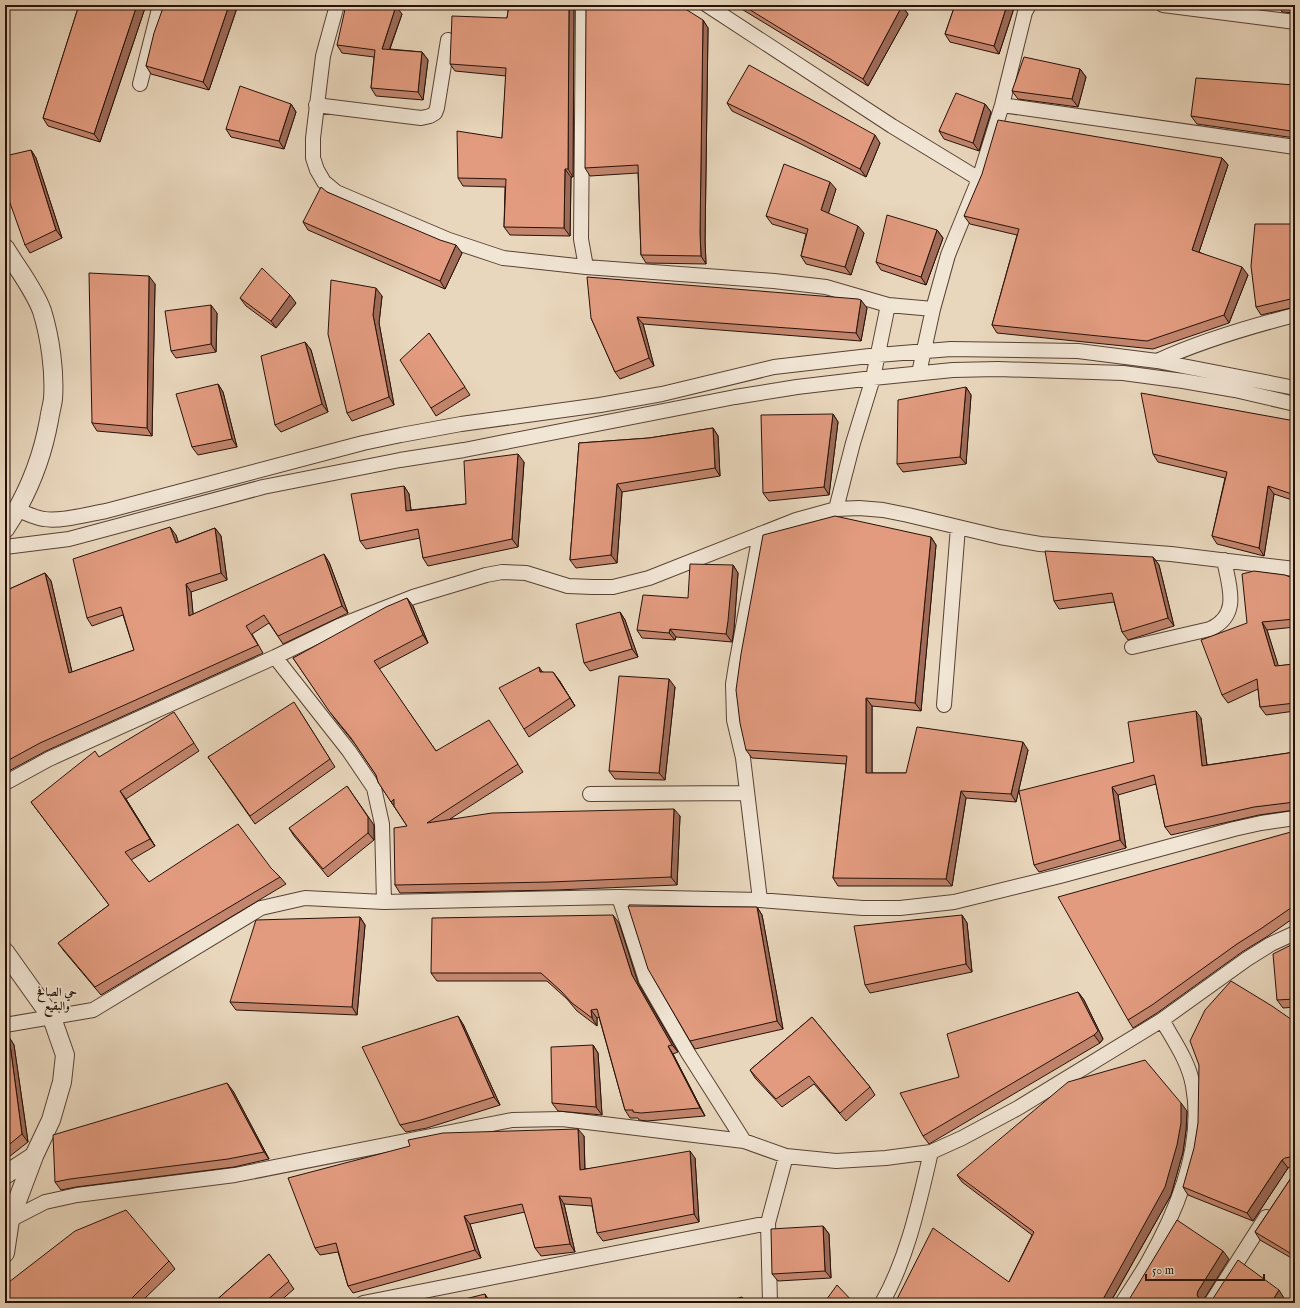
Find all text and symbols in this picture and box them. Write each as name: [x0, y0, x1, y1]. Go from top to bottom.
district label: حي الصافح والبقيع: [37, 985, 77, 1018]
scale bar: [1146, 1256, 1264, 1282]
text: 50 m: [1152, 1263, 1174, 1278]

